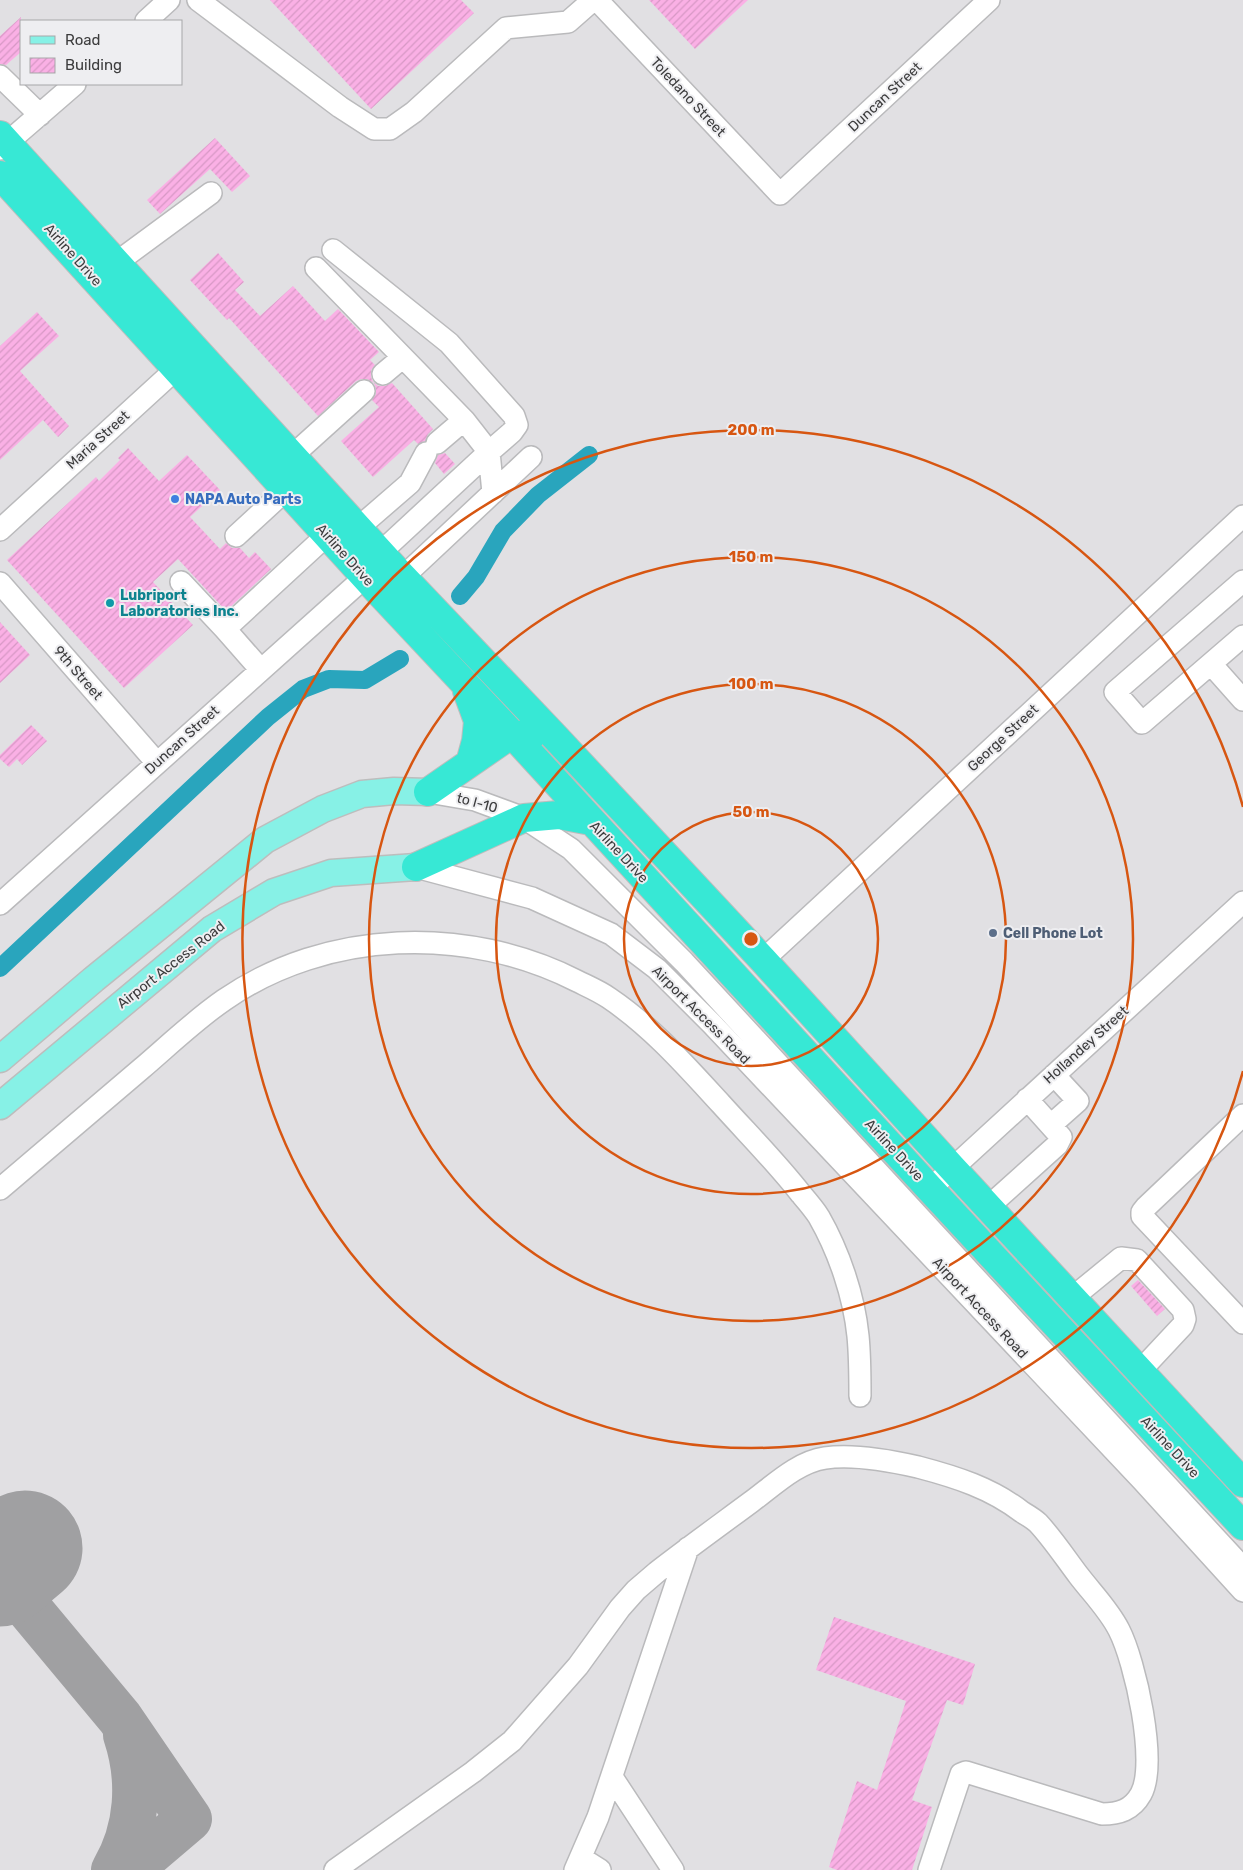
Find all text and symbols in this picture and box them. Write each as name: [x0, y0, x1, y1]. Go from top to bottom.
legend: [20, 20, 182, 85]
text: Road: [65, 31, 101, 49]
street label: Toledano Street: [647, 54, 730, 141]
text: Building: [65, 56, 122, 74]
street label: Duncan Street: [845, 58, 926, 135]
street label: Airline Drive: [40, 220, 106, 290]
street label: Maria Street: [63, 407, 133, 473]
text: 200 m: [727, 421, 775, 439]
place label: NAPA Auto Parts: [185, 491, 302, 508]
marker: NAPA Auto Parts: [169, 493, 181, 505]
street label: Airline Drive: [312, 520, 378, 590]
text: 150 m: [729, 548, 773, 566]
place label: Lubriport Laboratories Inc.: [120, 587, 239, 620]
marker: Lubriport Laboratories Inc.: [104, 597, 116, 609]
street label: 9th Street: [50, 642, 106, 704]
text: 100 m: [729, 675, 773, 693]
street label: George Street: [964, 701, 1042, 775]
street label: Duncan Street: [141, 702, 223, 778]
street label: to I-10: [455, 789, 499, 817]
text: 50 m: [733, 803, 769, 821]
street label: Airline Drive: [586, 818, 652, 887]
street label: Airport Access Road: [114, 918, 228, 1012]
place label: Cell Phone Lot: [1003, 925, 1103, 942]
marker: Cell Phone Lot: [987, 927, 999, 939]
centre of rings: [742, 930, 760, 948]
street label: Airport Access Road: [648, 962, 754, 1068]
street label: Hollandey Street: [1040, 1002, 1132, 1088]
street label: Airline Drive: [861, 1116, 927, 1185]
street label: Airport Access Road: [929, 1254, 1031, 1362]
street label: Airline Drive: [1137, 1413, 1203, 1482]

